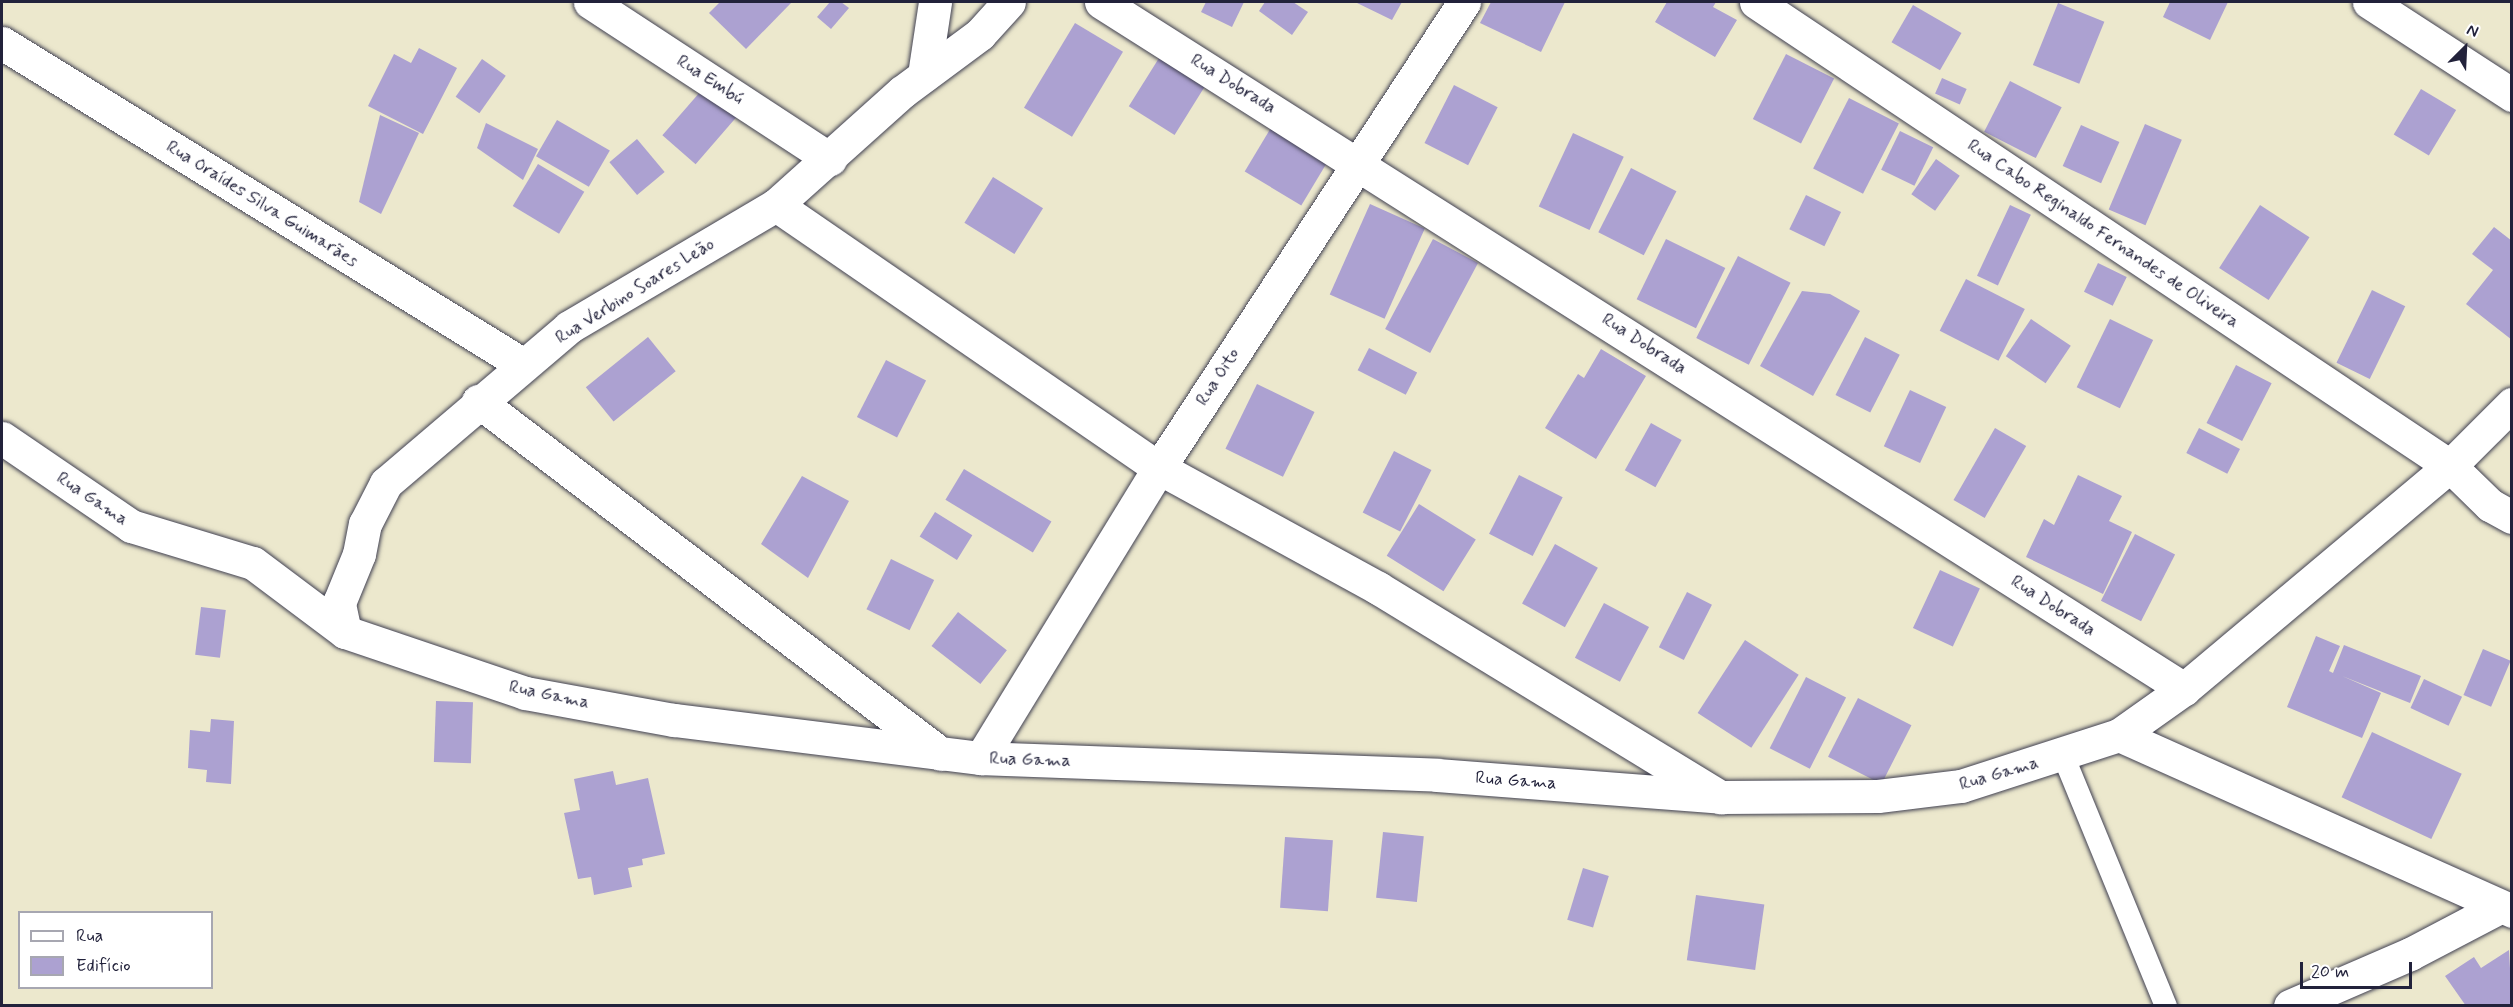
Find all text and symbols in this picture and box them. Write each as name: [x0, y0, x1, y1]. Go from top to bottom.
north arrow: [2435, 18, 2495, 78]
text: N: [2463, 19, 2482, 43]
street label: Rua Dobrada: [1186, 49, 1280, 119]
street label: Rua Embú: [672, 50, 748, 110]
street label: Rua Cabo Reginaldo Fernandes de Oliveira: [1961, 133, 2245, 335]
street label: Rua Oraídes Silva Guimarães: [162, 136, 362, 272]
street label: Rua Verbino Soares Leão: [551, 233, 719, 349]
street label: Rua Dobrada: [1597, 308, 1691, 380]
street label: Rua Oito: [1191, 344, 1245, 410]
street label: Rua Gama: [53, 468, 131, 530]
street label: Rua Dobrada: [2006, 570, 2100, 642]
street label: Rua Gama: [508, 676, 590, 714]
street label: Rua Gama: [990, 748, 1070, 772]
street label: Rua Gama: [1958, 753, 2040, 795]
street label: Rua Gama: [1476, 767, 1556, 795]
legend: [18, 911, 213, 989]
text: Rua: [76, 924, 103, 948]
scale bar: [2303, 950, 2416, 988]
text: Edifício: [76, 954, 131, 978]
text: 20 m: [2311, 960, 2349, 984]

